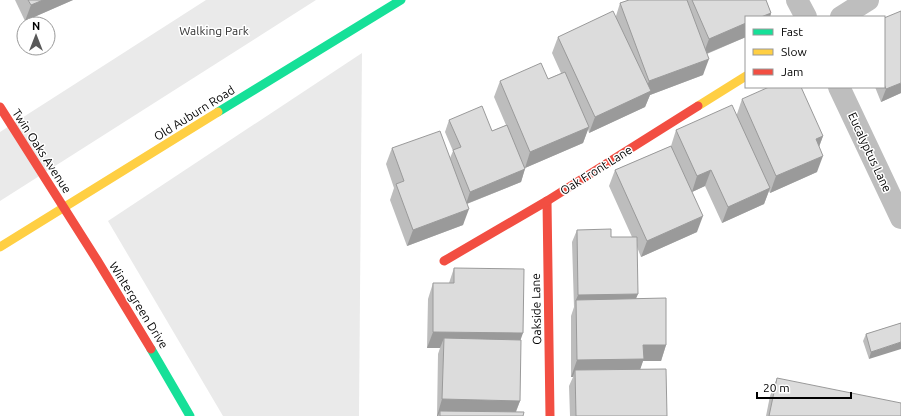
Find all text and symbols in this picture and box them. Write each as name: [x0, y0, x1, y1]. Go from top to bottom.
north arrow: [16, 16, 56, 56]
legend: [745, 16, 885, 88]
text: N: [32, 20, 40, 32]
park label: Walking Park: [179, 24, 249, 37]
text: Fast: [781, 25, 803, 38]
text: Slow: [781, 45, 807, 58]
text: Jam: [781, 65, 803, 78]
street label: Old Auburn Road: [151, 83, 237, 143]
street label: Twin Oaks Avenue: [10, 107, 74, 195]
street label: Eucalyptus Lane: [846, 110, 894, 194]
street label: Oak Front Lane: [558, 143, 634, 197]
street label: Wintergreen Drive: [107, 259, 171, 351]
street label: Oakside Lane: [529, 273, 543, 345]
scale bar: [757, 374, 851, 400]
text: 20 m: [763, 381, 790, 394]

